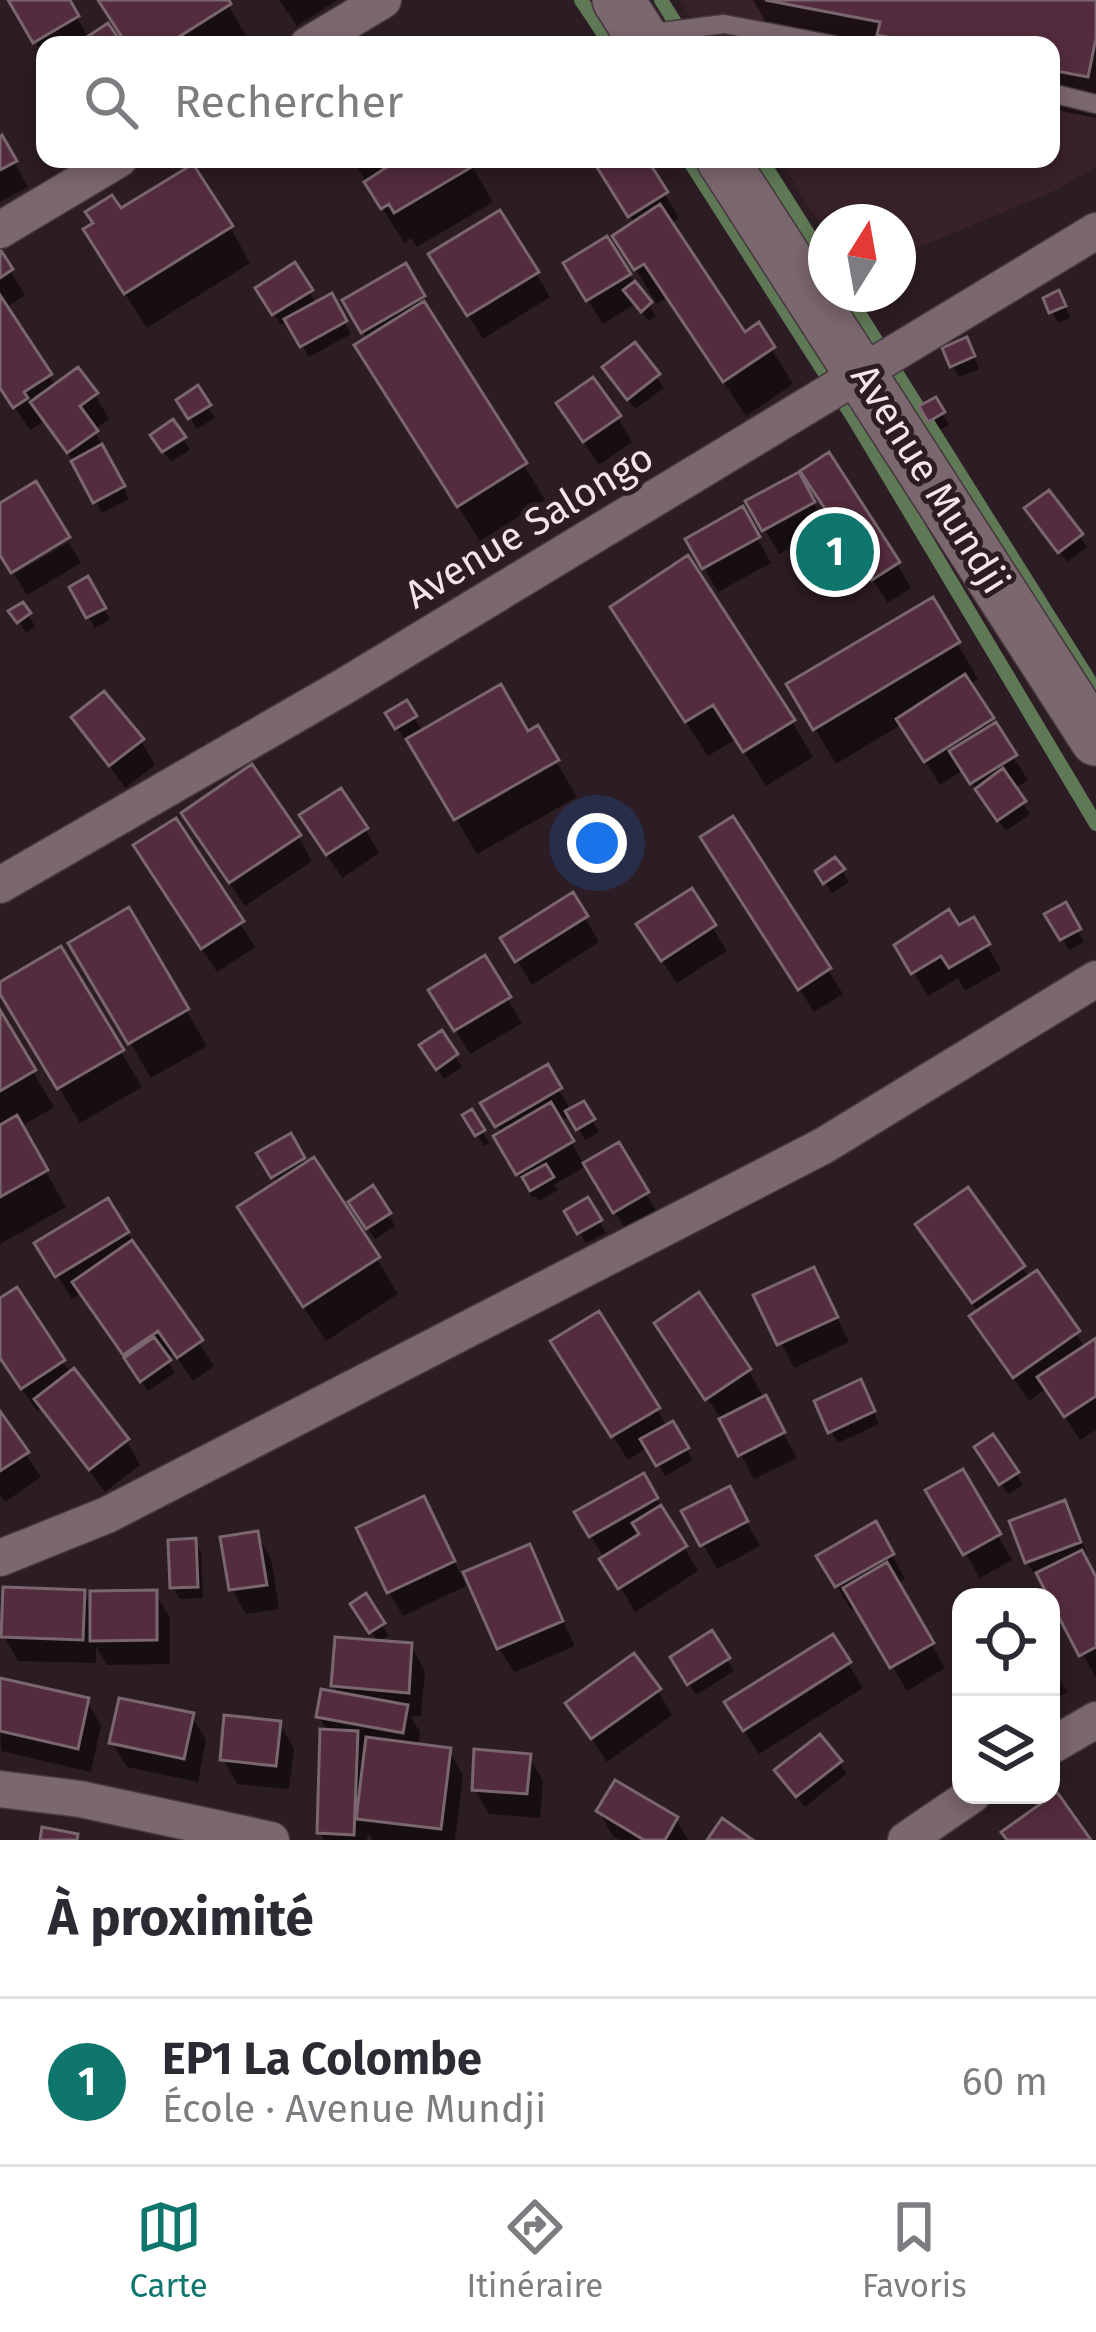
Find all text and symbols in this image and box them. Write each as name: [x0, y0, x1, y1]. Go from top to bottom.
search box: [36, 36, 1060, 168]
icon: search: [78, 69, 144, 135]
text: Rechercher: [174, 75, 403, 129]
north arrow: [808, 204, 916, 312]
street label: Avenue Mundji: [841, 356, 1019, 602]
street label: Avenue Salongo: [397, 434, 661, 618]
pin: 1: [796, 507, 874, 597]
your location: [567, 813, 627, 873]
map controls: [952, 1588, 1060, 1804]
button: locate: [952, 1588, 1060, 1696]
button: layers: [952, 1696, 1060, 1804]
text: À proximité: [48, 1887, 314, 1949]
text: EP1 La Colombe: [162, 2032, 482, 2086]
text: 1: [78, 2059, 96, 2105]
text: 60 m: [962, 2059, 1048, 2105]
text: École · Avenue Mundji: [162, 2086, 546, 2132]
tab: Carte: [129, 2194, 208, 2306]
tab: Itinéraire: [466, 2194, 603, 2306]
tab: Favoris: [862, 2194, 967, 2306]

